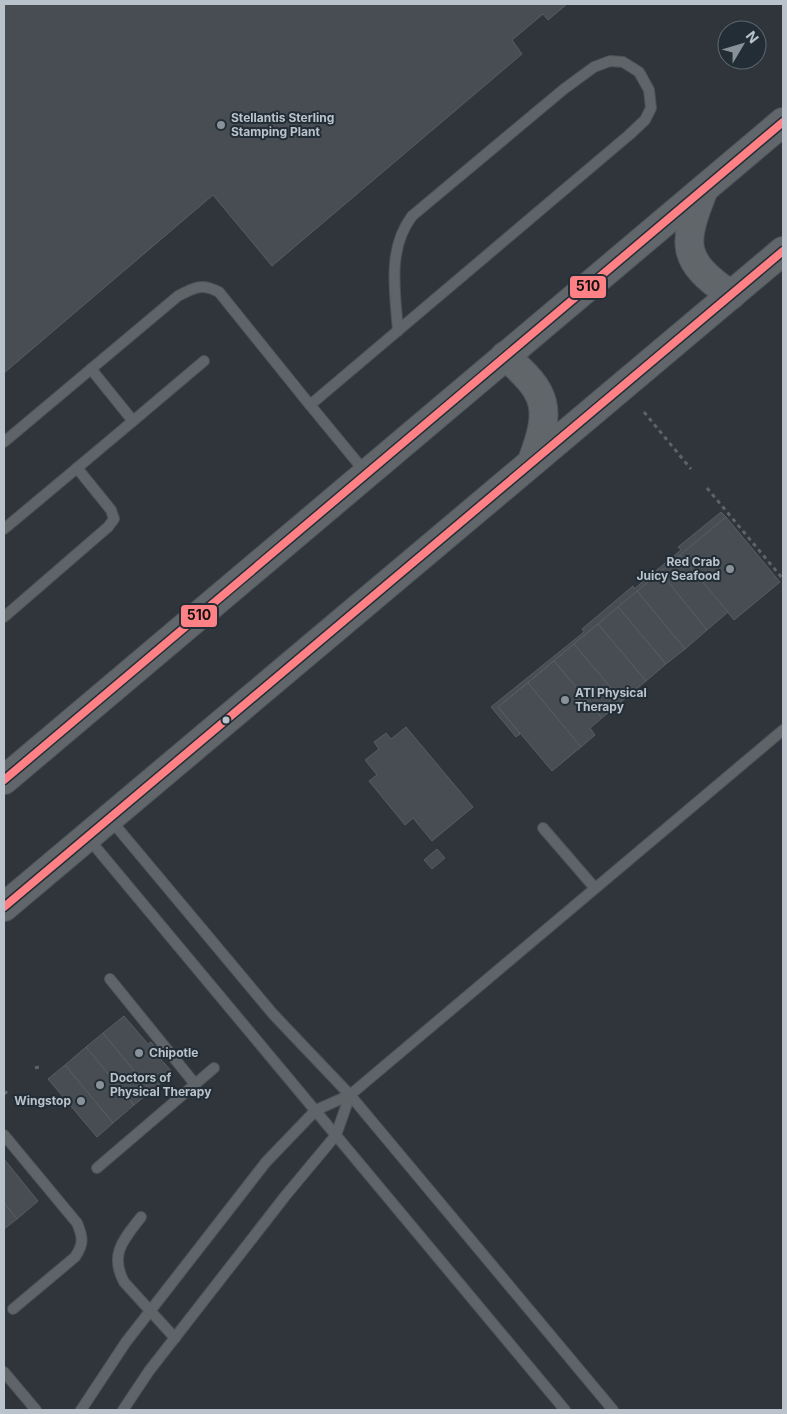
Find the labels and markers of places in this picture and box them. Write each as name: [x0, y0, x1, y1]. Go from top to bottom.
place label: Stellantis Sterling Stamping Plant: [231, 110, 334, 139]
marker: Stellantis Sterling Stamping Plant: [215, 119, 227, 131]
place label: Red Crab Juicy Seafood: [636, 554, 720, 583]
marker: Red Crab Juicy Seafood: [724, 563, 736, 575]
place label: ATI Physical Therapy: [575, 685, 647, 714]
marker: ATI Physical Therapy: [559, 694, 571, 706]
unlabelled marker: [221, 715, 231, 725]
place label: Chipotle: [149, 1045, 198, 1060]
marker: Chipotle: [133, 1047, 145, 1059]
place label: Doctors of Physical Therapy: [110, 1070, 212, 1099]
marker: Doctors of Physical Therapy: [94, 1079, 106, 1091]
place label: Wingstop: [14, 1093, 71, 1108]
marker: Wingstop: [75, 1095, 87, 1107]

